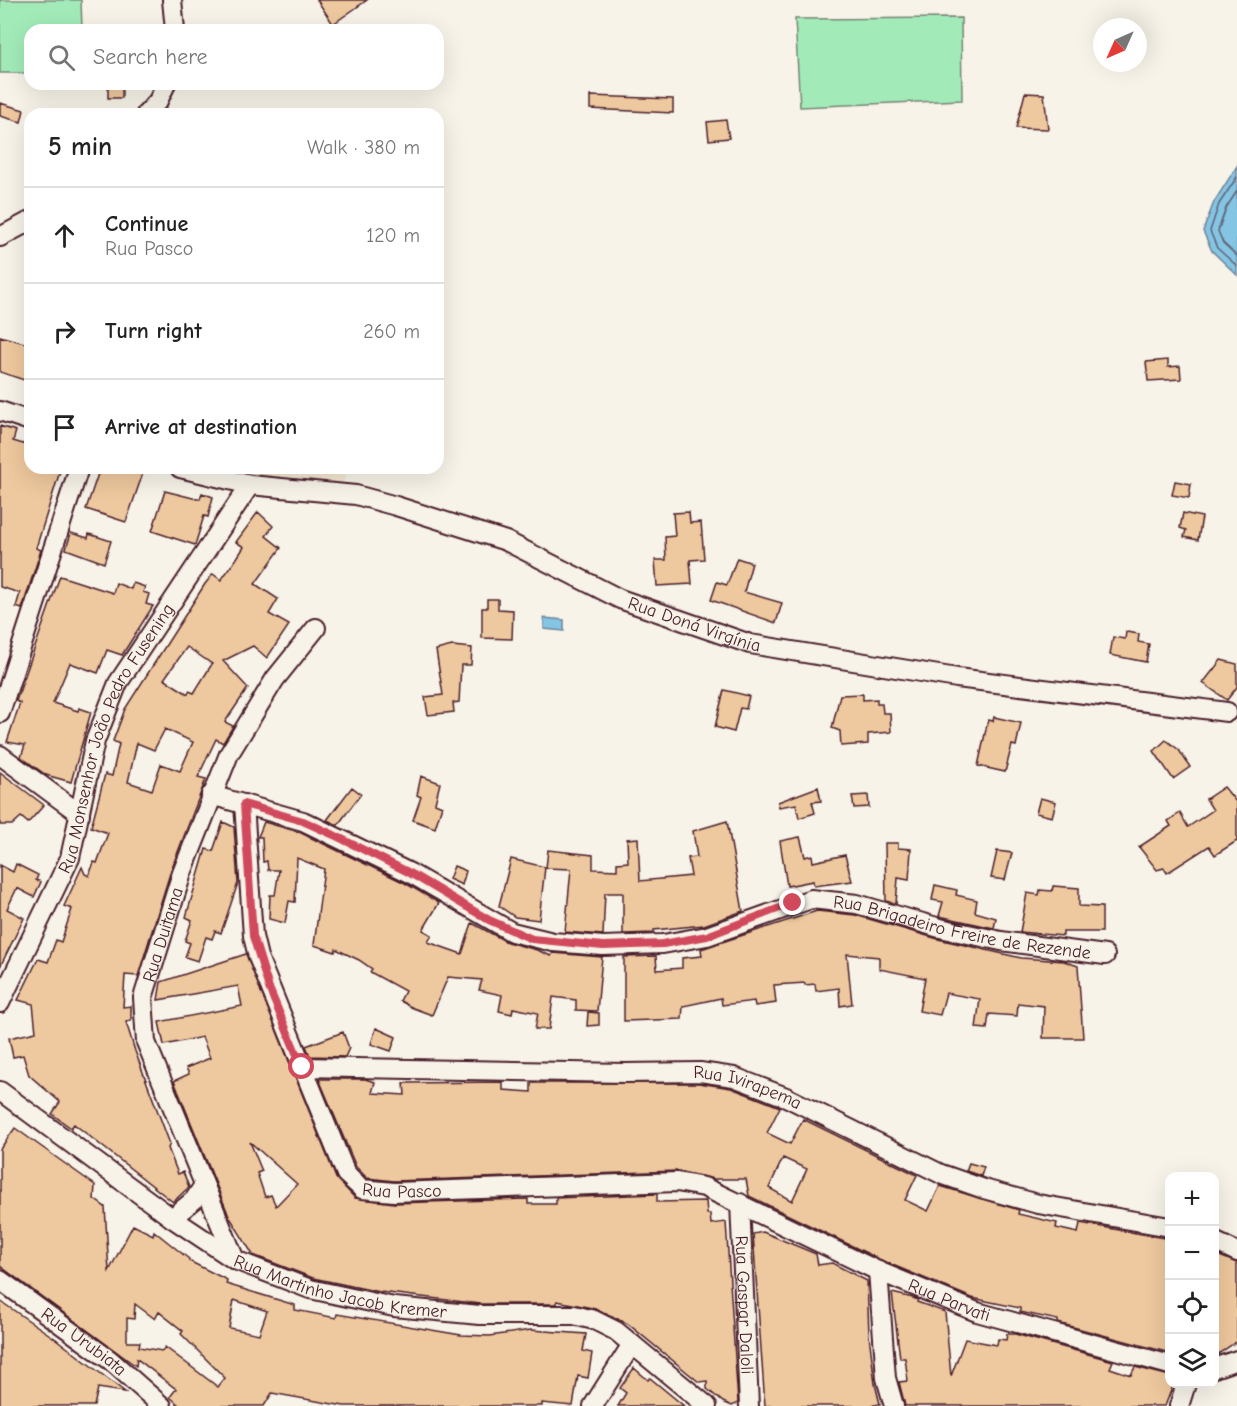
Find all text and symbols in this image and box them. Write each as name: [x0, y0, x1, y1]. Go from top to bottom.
north arrow: [1093, 18, 1147, 72]
search box: [24, 24, 444, 90]
icon: search: [45, 41, 78, 74]
text: Search here: [93, 44, 208, 70]
text: 5 min: [48, 132, 112, 162]
text: Walk · 380 m: [307, 136, 420, 159]
text: Continue: [105, 211, 188, 237]
icon: ahead: [48, 219, 81, 252]
text: 120 m: [366, 224, 420, 247]
text: Rua Pasco: [105, 237, 193, 260]
icon: right: [48, 315, 81, 348]
text: Turn right: [105, 318, 202, 344]
text: 260 m: [363, 320, 420, 343]
icon: arrive: [48, 411, 81, 444]
text: Arrive at destination: [105, 414, 297, 440]
street label: Rua Doná Virgínia: [625, 592, 762, 656]
street label: Rua Monsenhor João Pedro Fusening: [54, 599, 179, 877]
street label: Rua Duitama: [138, 885, 187, 984]
route end: [779, 889, 805, 915]
street label: Rua Brigadeiro Freire de Rezende: [832, 891, 1092, 963]
route start: [288, 1053, 314, 1079]
street label: Rua Ivirapema: [693, 1061, 805, 1114]
map controls: [1165, 1172, 1219, 1388]
button: +: [1165, 1172, 1219, 1226]
street label: Rua Pasco: [361, 1179, 442, 1203]
button: −: [1165, 1226, 1219, 1280]
street label: Rua Gaspar Daloli: [731, 1235, 758, 1375]
street label: Rua Martinho Jacob Kremer: [231, 1250, 449, 1322]
street label: Rua Parvati: [905, 1274, 993, 1326]
button: locate: [1165, 1280, 1219, 1334]
street label: Rua Urubiata: [37, 1303, 131, 1380]
button: layers: [1165, 1334, 1219, 1388]

